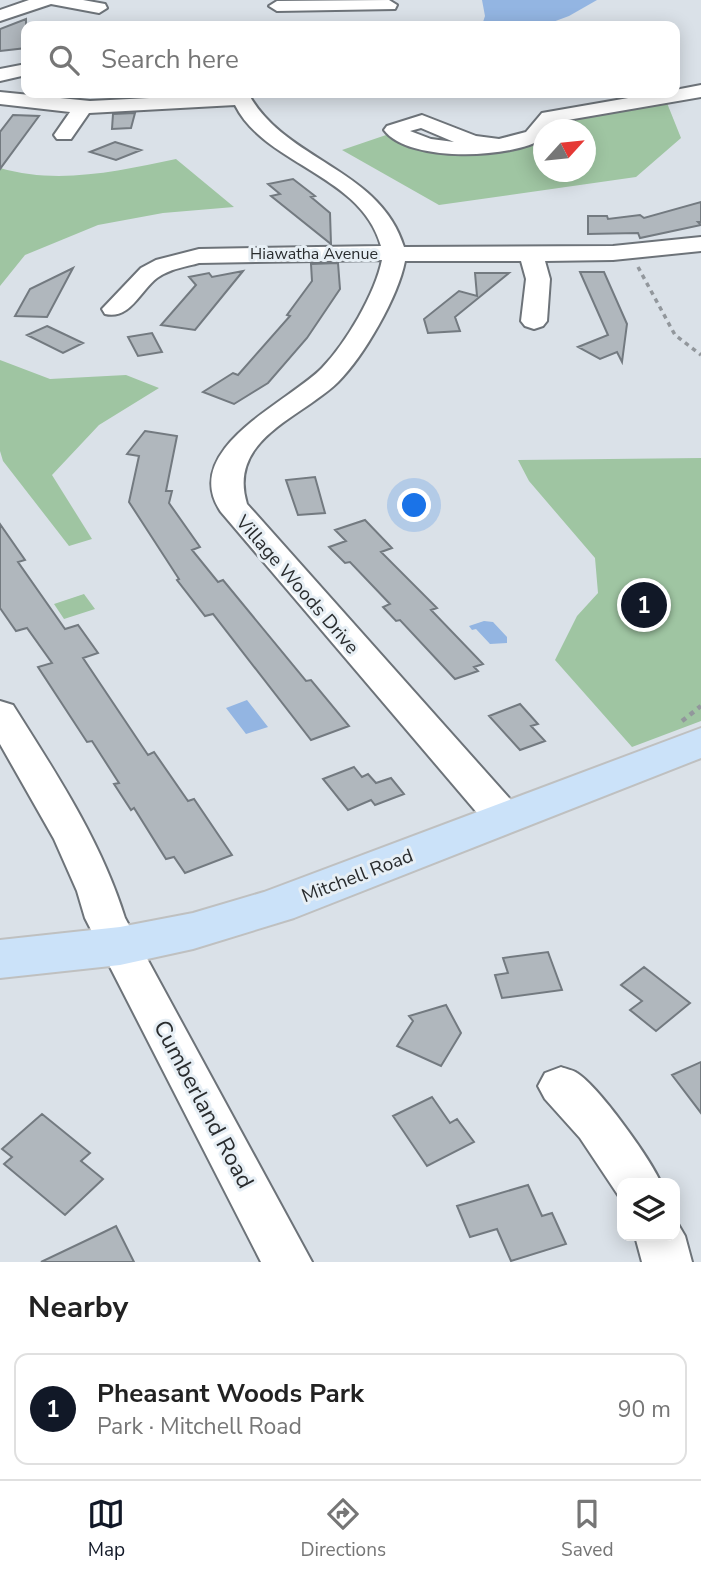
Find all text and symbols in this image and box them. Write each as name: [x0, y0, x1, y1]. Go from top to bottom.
search box: [21, 21, 680, 98]
icon: search: [45, 41, 83, 79]
text: Search here: [101, 42, 239, 77]
north arrow: [533, 119, 596, 182]
street label: Hiawatha Avenue: [250, 243, 378, 265]
your location: [397, 488, 431, 522]
street label: Village Woods Drive: [229, 509, 365, 660]
pin: 1: [621, 579, 667, 631]
street label: Mitchell Road: [298, 843, 417, 909]
street label: Cumberland Road: [146, 1015, 261, 1194]
map controls: [617, 1178, 680, 1241]
button: layers: [617, 1178, 680, 1241]
text: Nearby: [28, 1287, 128, 1328]
text: Pheasant Woods Park: [97, 1376, 364, 1411]
text: 1: [46, 1394, 60, 1425]
text: 90 m: [618, 1394, 671, 1425]
text: Park · Mitchell Road: [97, 1411, 302, 1442]
tab: Map: [87, 1495, 125, 1563]
tab: Directions: [300, 1495, 386, 1563]
tab: Saved: [561, 1495, 614, 1563]

